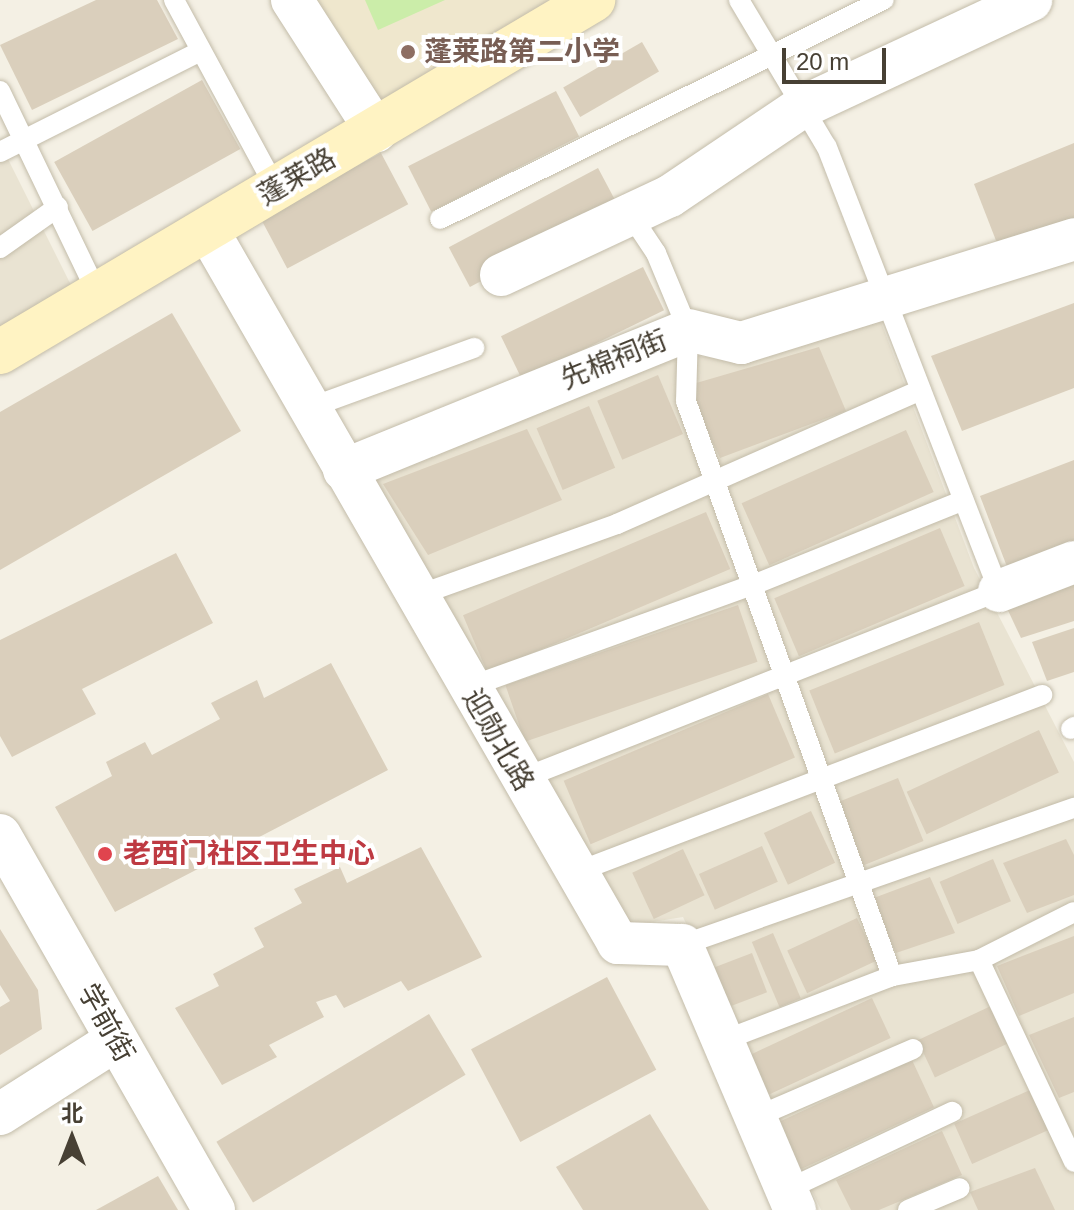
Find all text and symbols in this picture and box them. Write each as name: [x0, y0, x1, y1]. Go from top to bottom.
scale bar: [786, 32, 890, 82]
place label: 蓬莱路第二小学: [424, 35, 620, 69]
marker: 蓬莱路第二小学: [399, 43, 417, 61]
text: 20 m: [796, 48, 849, 75]
street label: 蓬莱路: [252, 141, 342, 213]
street label: 先棉祠街: [556, 323, 672, 397]
street label: 迎勋北路: [455, 683, 541, 797]
place label: 老西门社区卫生中心: [123, 837, 375, 871]
marker: 老西门社区卫生中心: [94, 843, 116, 865]
street label: 学前街: [71, 978, 141, 1068]
north arrow: [32, 1098, 112, 1178]
text: 北: [61, 1101, 83, 1126]

